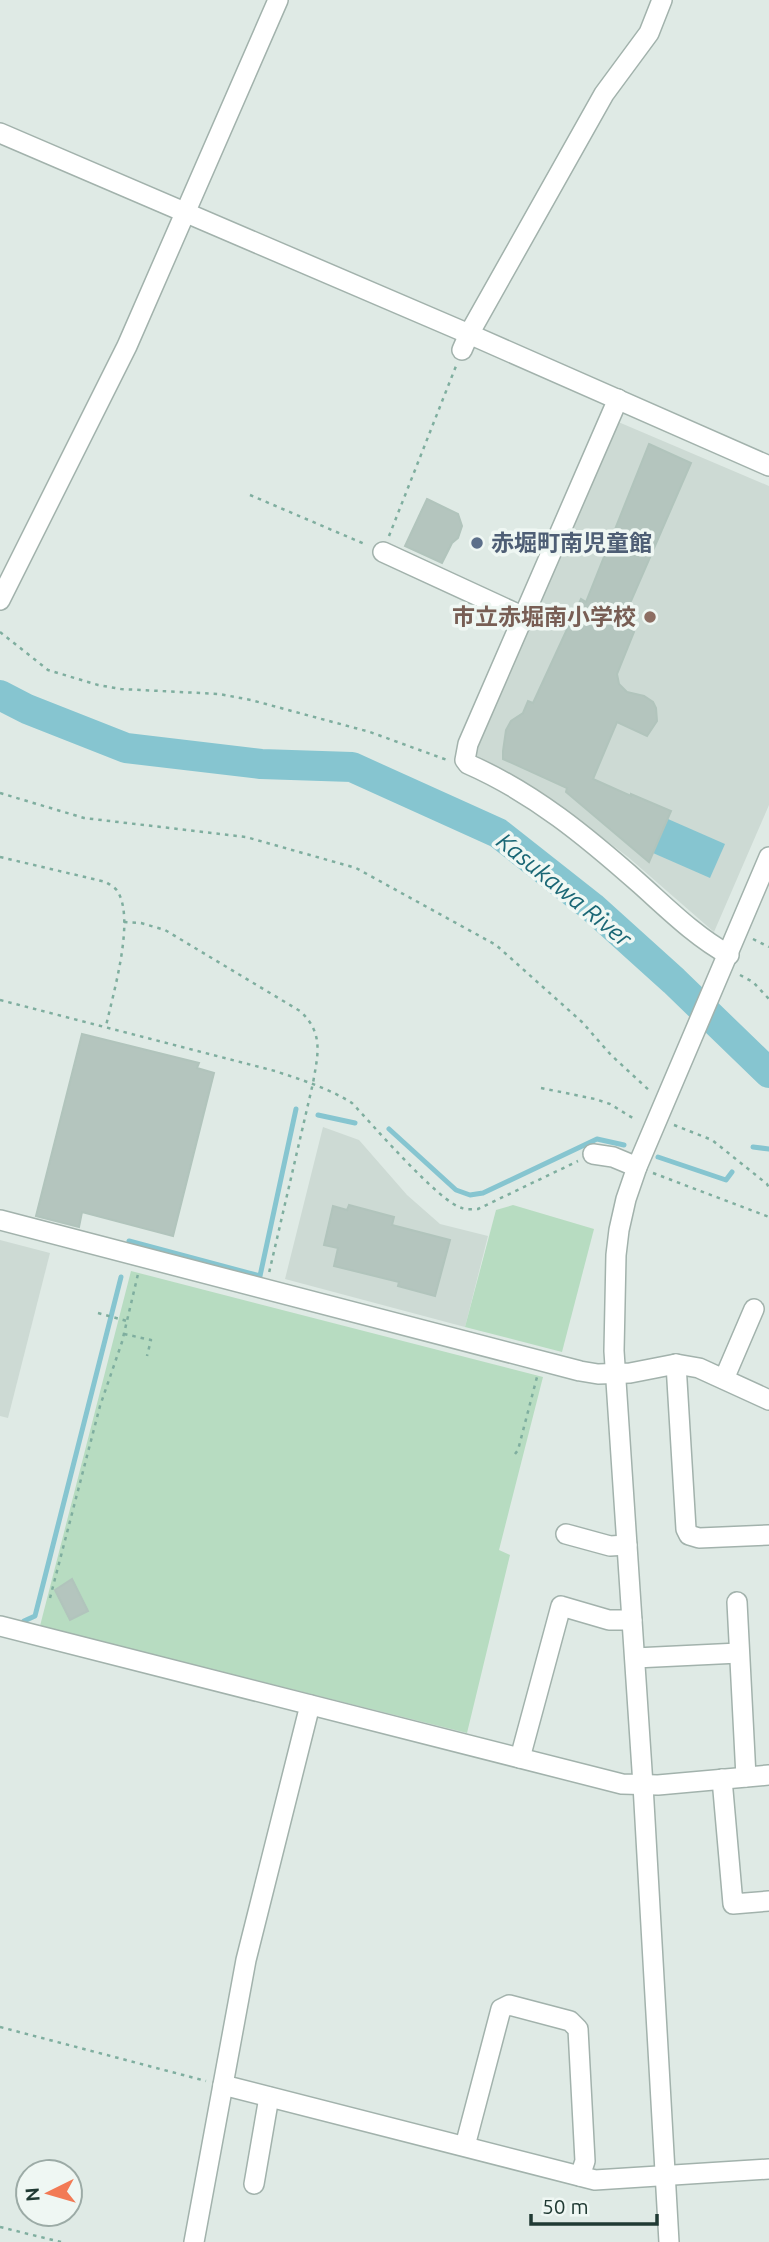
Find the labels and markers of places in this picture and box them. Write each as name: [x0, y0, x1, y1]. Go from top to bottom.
place label: 赤堀町南児童館: [491, 530, 652, 555]
marker: 赤堀町南児童館: [469, 535, 485, 551]
place label: 市立赤堀南小学校: [452, 604, 636, 629]
marker: 市立赤堀南小学校: [642, 609, 658, 625]

